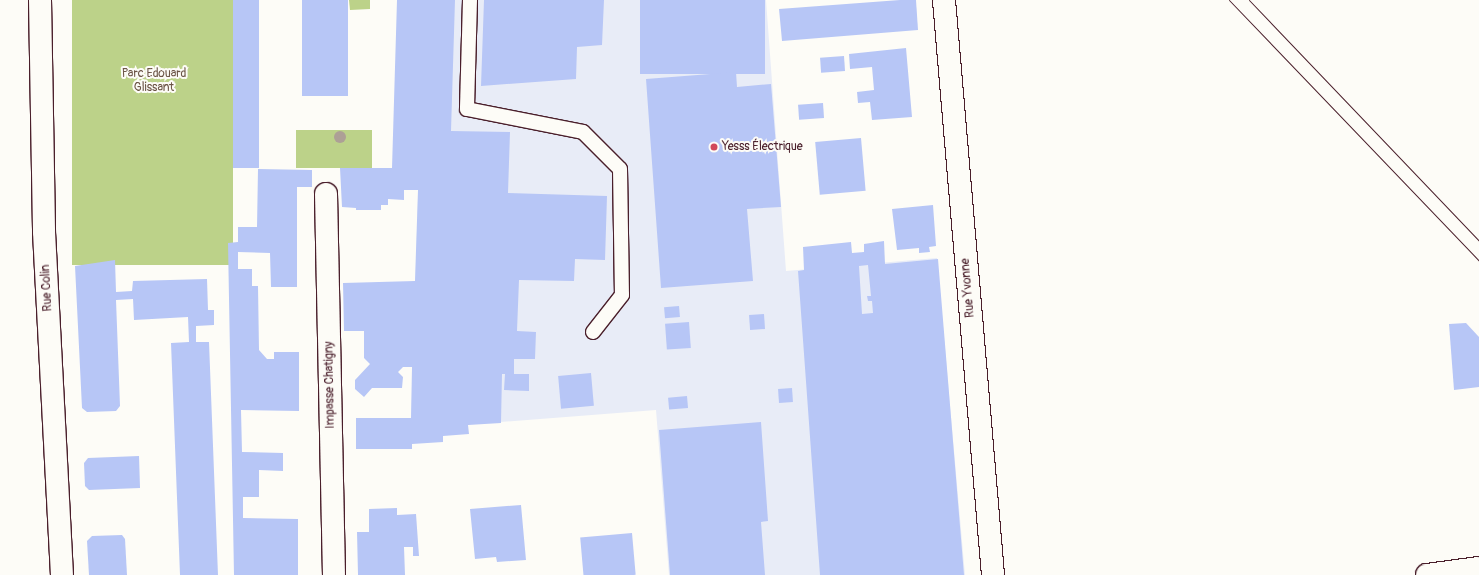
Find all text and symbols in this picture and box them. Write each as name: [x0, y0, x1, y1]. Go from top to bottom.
park label: Parc Edouard Glissant: [122, 67, 186, 95]
place label: Yesss Électrique: [722, 140, 803, 154]
marker: Yesss Électrique: [709, 142, 719, 152]
street label: Rue Yvonne: [958, 258, 978, 318]
street label: Rue Colin: [39, 264, 55, 312]
street label: Impasse Chatigny: [322, 341, 338, 429]

